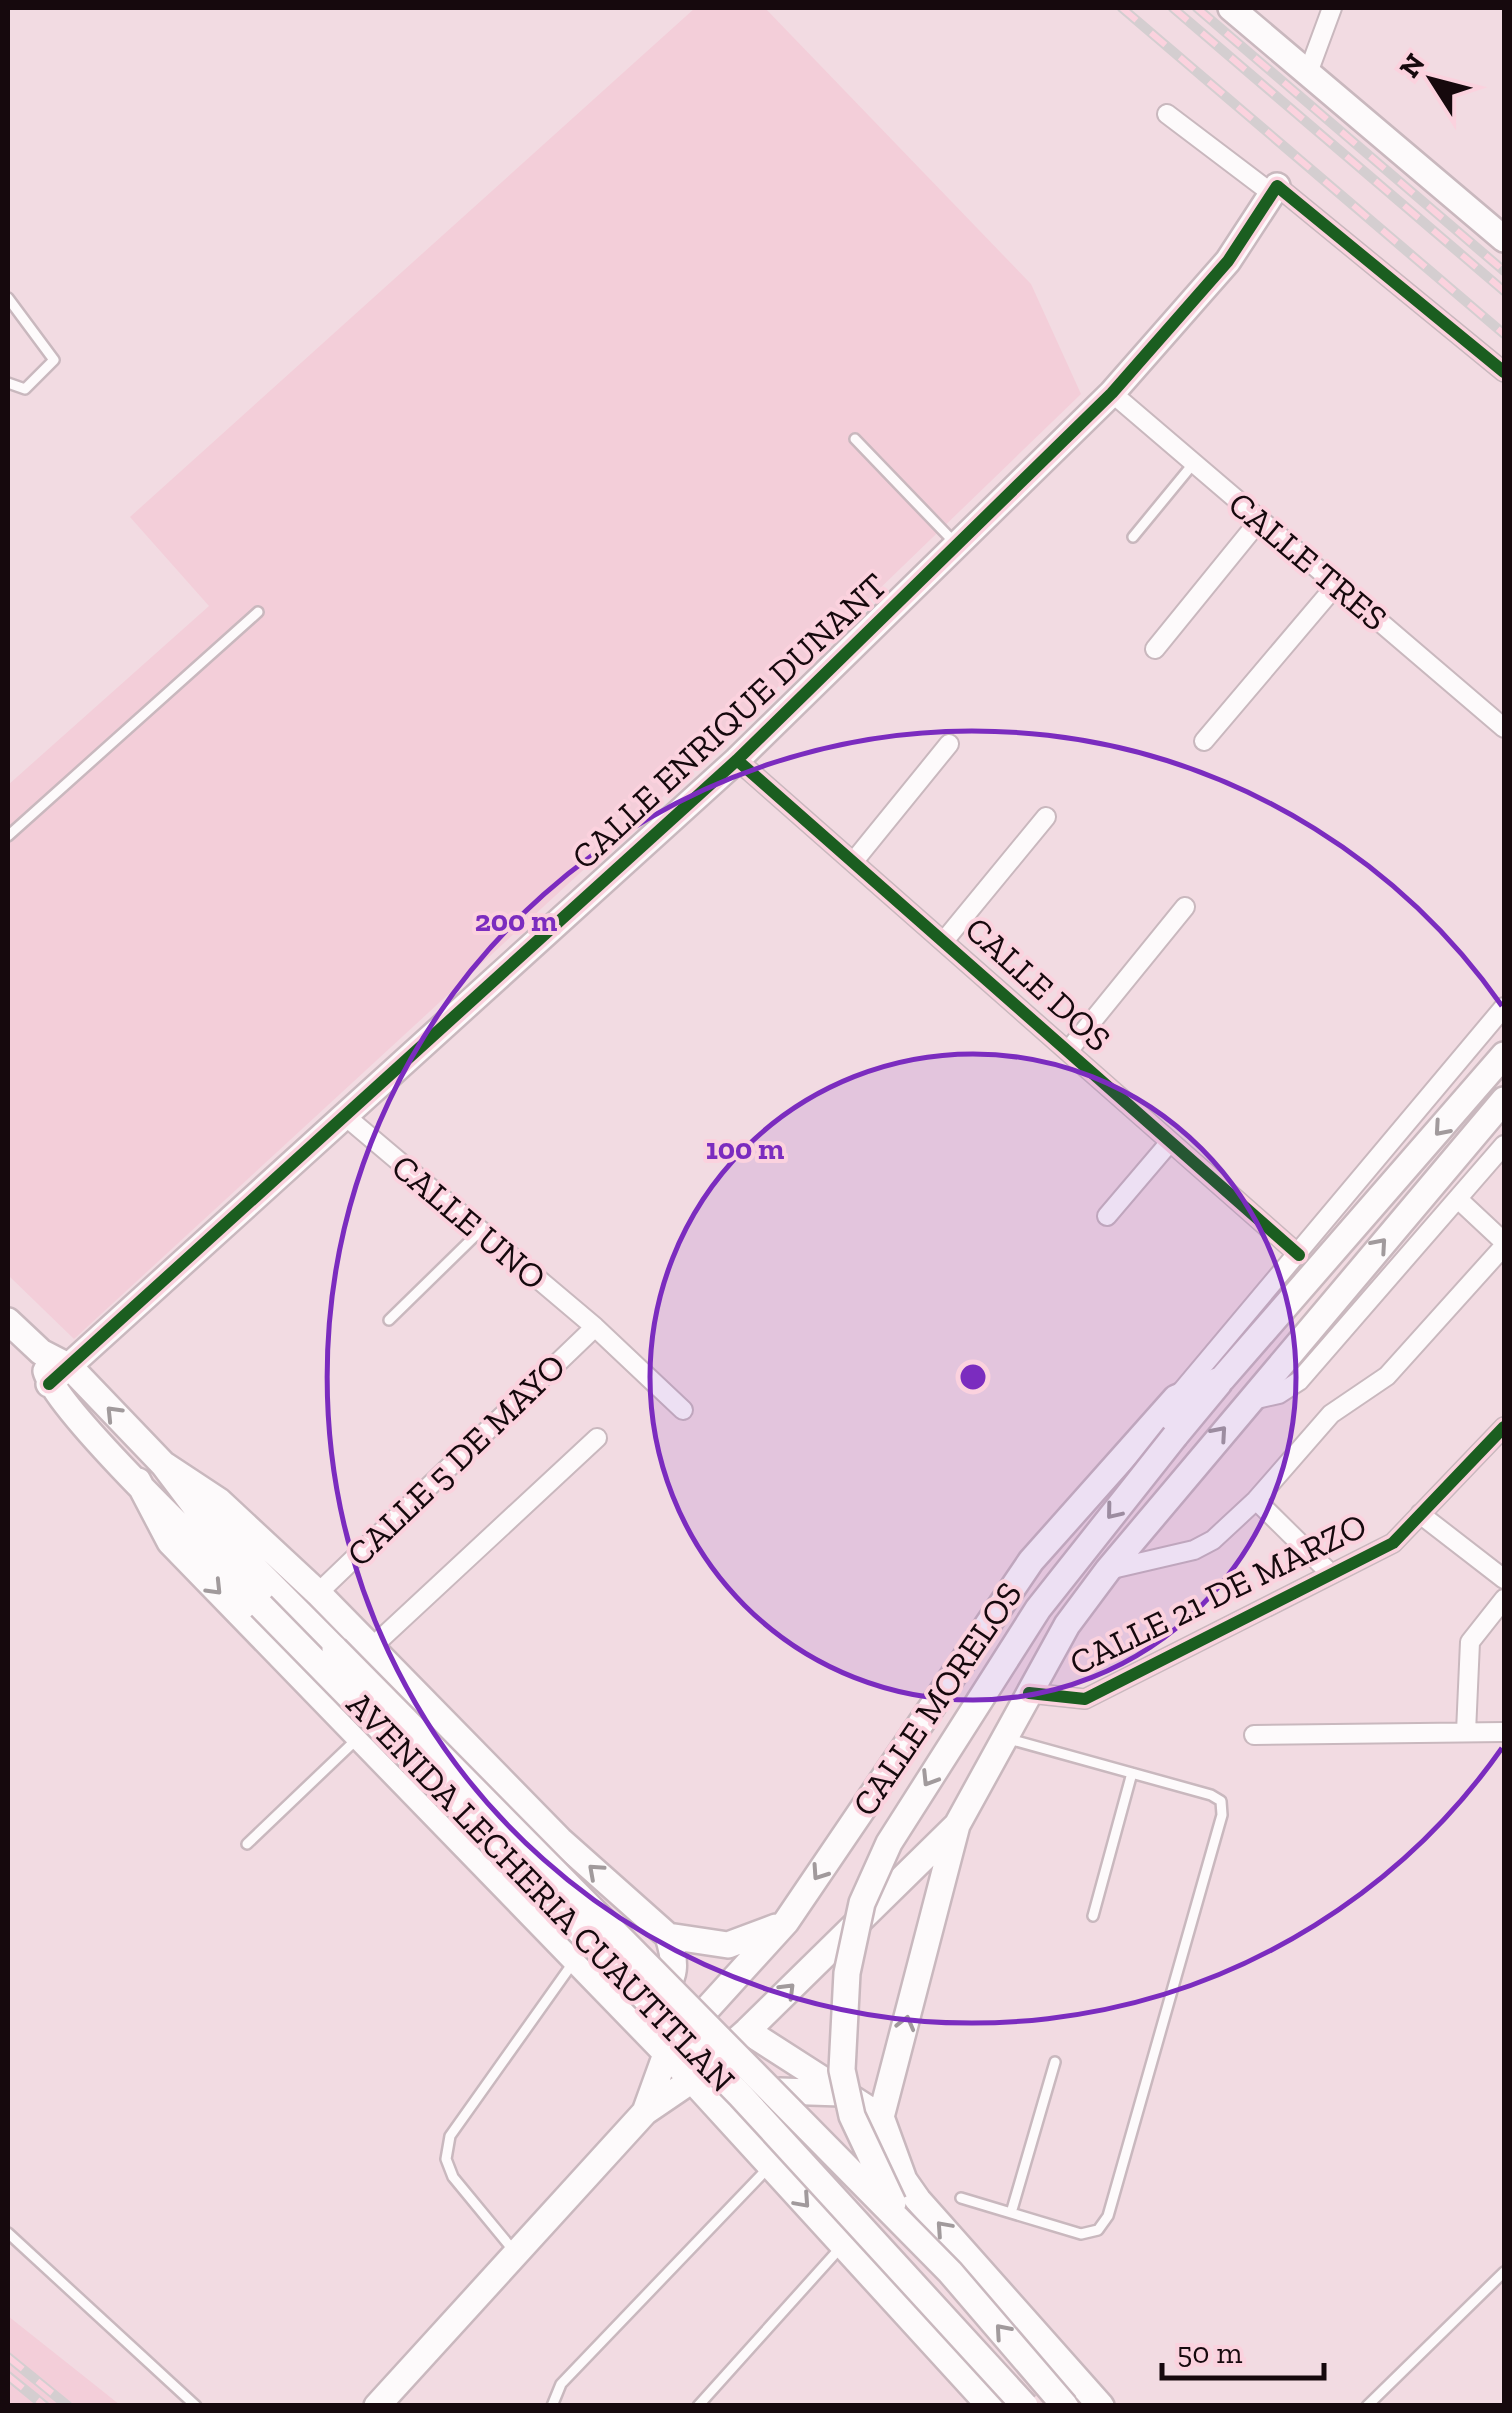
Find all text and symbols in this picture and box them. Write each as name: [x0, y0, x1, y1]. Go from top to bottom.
north arrow: [1382, 30, 1482, 130]
text: N: [1393, 47, 1432, 84]
street label: CALLE TRES: [1220, 483, 1396, 639]
street label: CALLE ENRIQUE DUNANT: [563, 564, 895, 878]
text: 200 m: [475, 903, 557, 939]
street label: CALLE DOS: [957, 908, 1119, 1060]
one-way arrow: [1435, 1118, 1453, 1136]
text: 100 m: [706, 1131, 784, 1167]
street label: CALLE UNO: [383, 1145, 555, 1299]
one-way arrow: [1369, 1239, 1387, 1257]
street label: CALLE 5 DE MAYO: [338, 1345, 574, 1575]
centre of rings: [955, 1359, 991, 1395]
one-way arrow: [107, 1406, 125, 1424]
one-way arrow: [1208, 1426, 1226, 1444]
one-way arrow: [1108, 1501, 1125, 1519]
street label: CALLE 21 DE MARZO: [1063, 1504, 1373, 1684]
street label: CALLE MORELOS: [843, 1574, 1031, 1824]
one-way arrow: [203, 1576, 221, 1595]
street label: AVENIDA LECHERIA CUAUTITLAN: [338, 1683, 744, 2101]
one-way arrow: [923, 1769, 942, 1787]
one-way arrow: [813, 1862, 831, 1881]
one-way arrow: [588, 1865, 607, 1883]
one-way arrow: [777, 1984, 795, 2002]
one-way arrow: [894, 2015, 915, 2032]
one-way arrow: [792, 2189, 810, 2208]
one-way arrow: [936, 2221, 954, 2240]
scale bar: [1162, 2318, 1324, 2380]
one-way arrow: [995, 2325, 1013, 2343]
text: 50 m: [1177, 2335, 1242, 2371]

